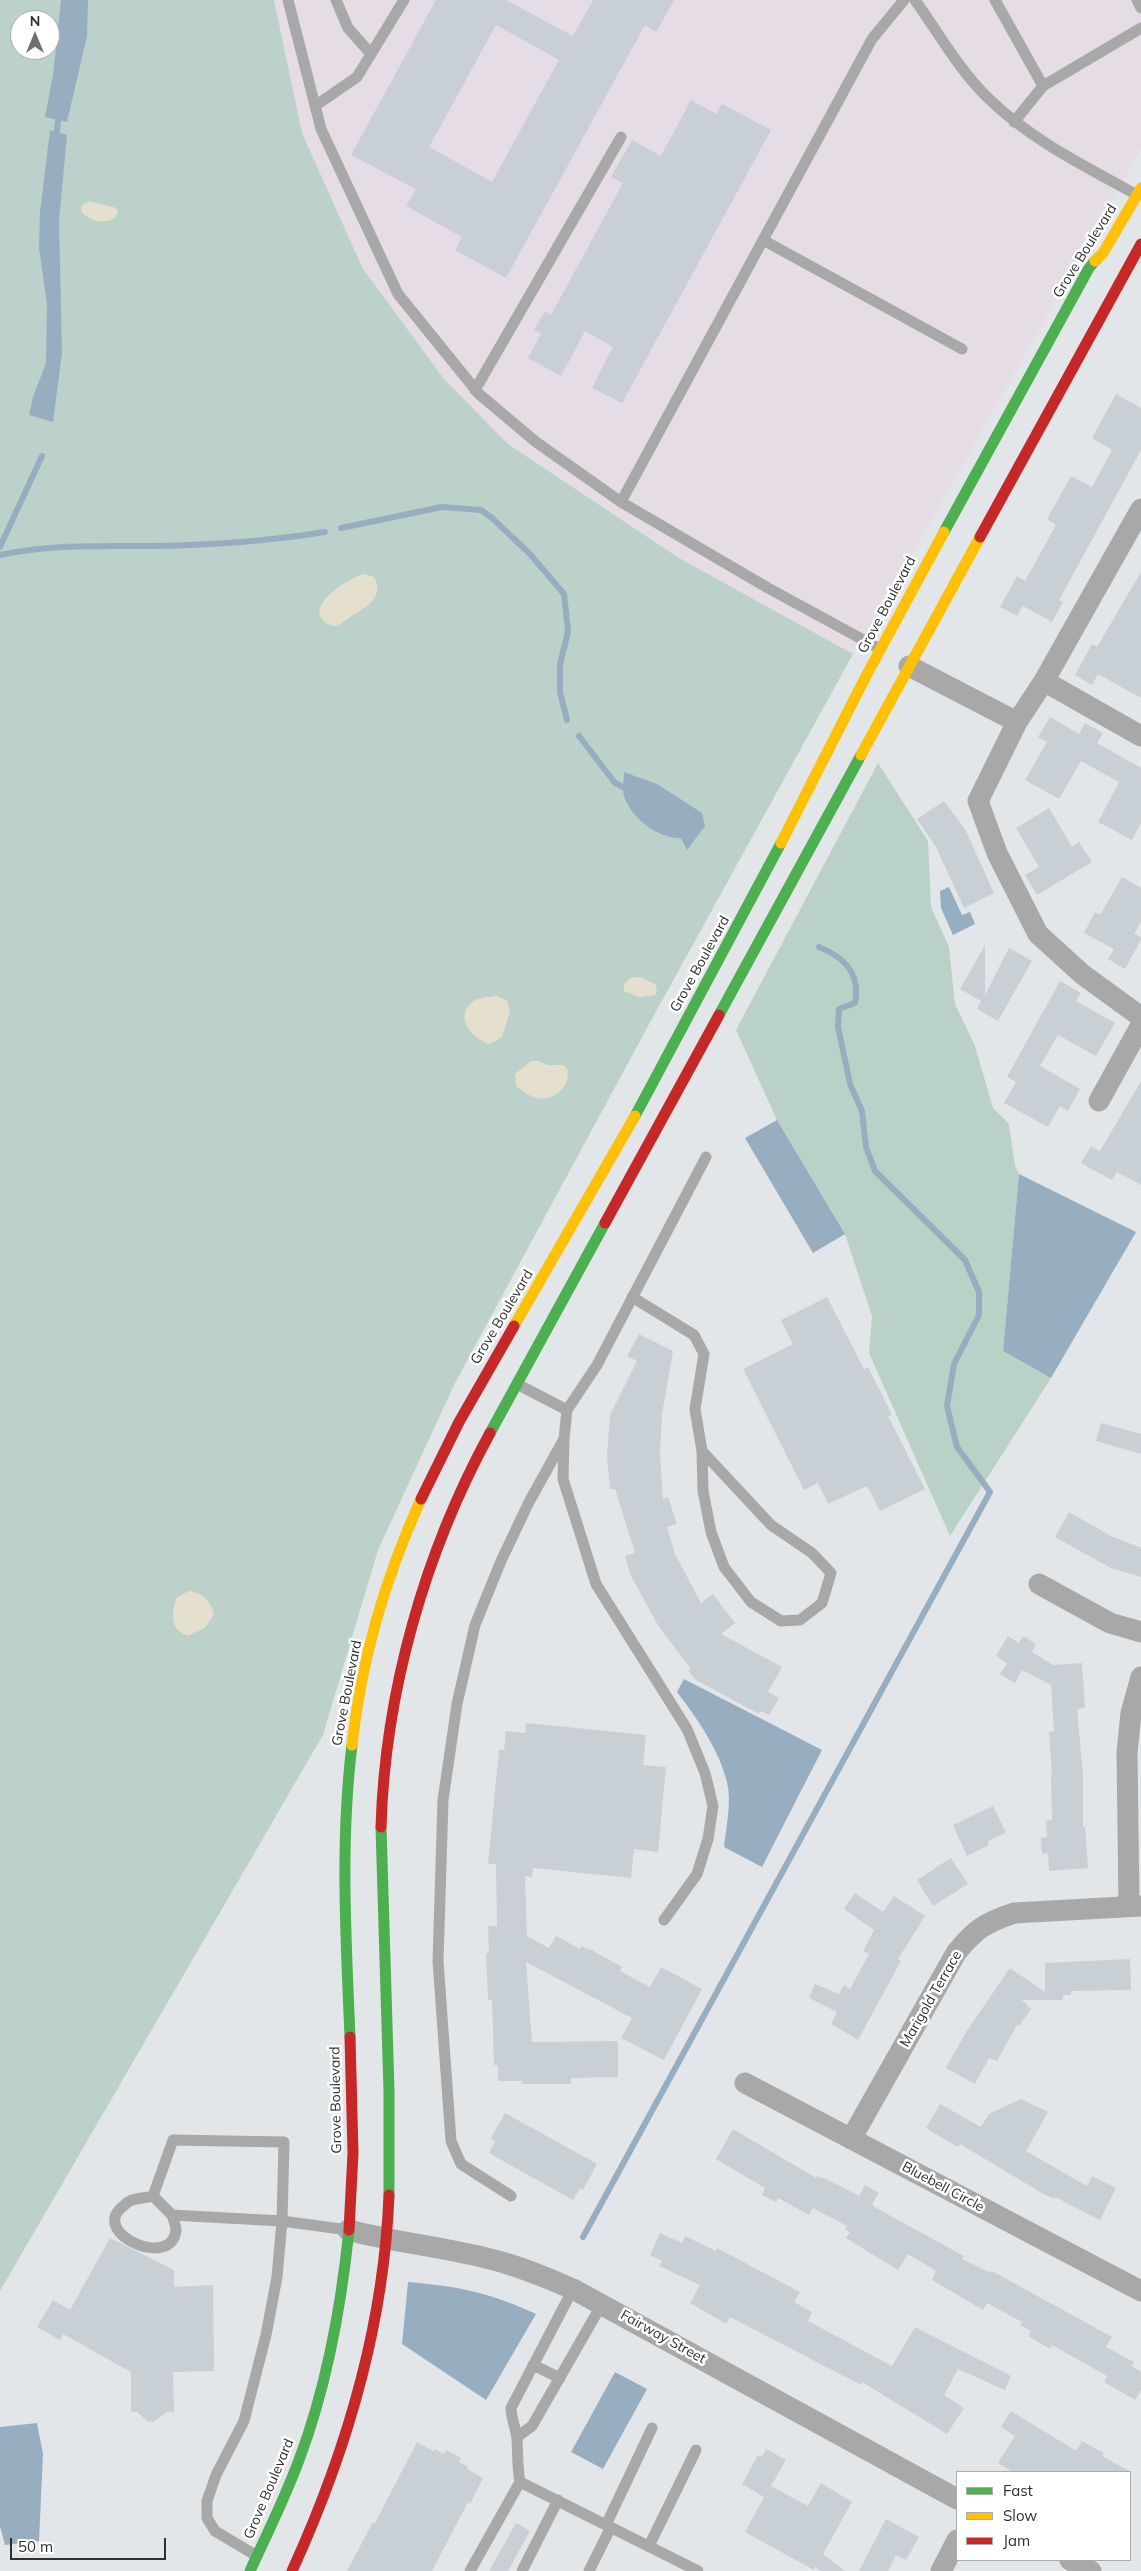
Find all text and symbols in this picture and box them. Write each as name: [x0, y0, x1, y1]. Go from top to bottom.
north arrow: [10, 10, 60, 60]
text: N: [30, 12, 40, 30]
street label: Grove Boulevard: [1049, 201, 1121, 301]
street label: Grove Boulevard: [854, 554, 920, 656]
street label: Grove Boulevard: [667, 913, 733, 1015]
street label: Grove Boulevard: [467, 1267, 537, 1367]
street label: Grove Boulevard: [329, 1639, 365, 1747]
street label: Marigold Terrace: [897, 1948, 965, 2050]
street label: Grove Boulevard: [327, 2046, 345, 2154]
street label: Bluebell Circle: [899, 2158, 987, 2216]
street label: Fairway Street: [617, 2307, 709, 2367]
street label: Grove Boulevard: [240, 2436, 298, 2542]
legend: [956, 2471, 1131, 2561]
text: Fast: [1003, 2481, 1033, 2500]
text: Slow: [1003, 2506, 1037, 2525]
scale bar: [12, 2528, 169, 2560]
text: Jam: [1003, 2531, 1030, 2550]
text: 50 m: [18, 2537, 53, 2556]

